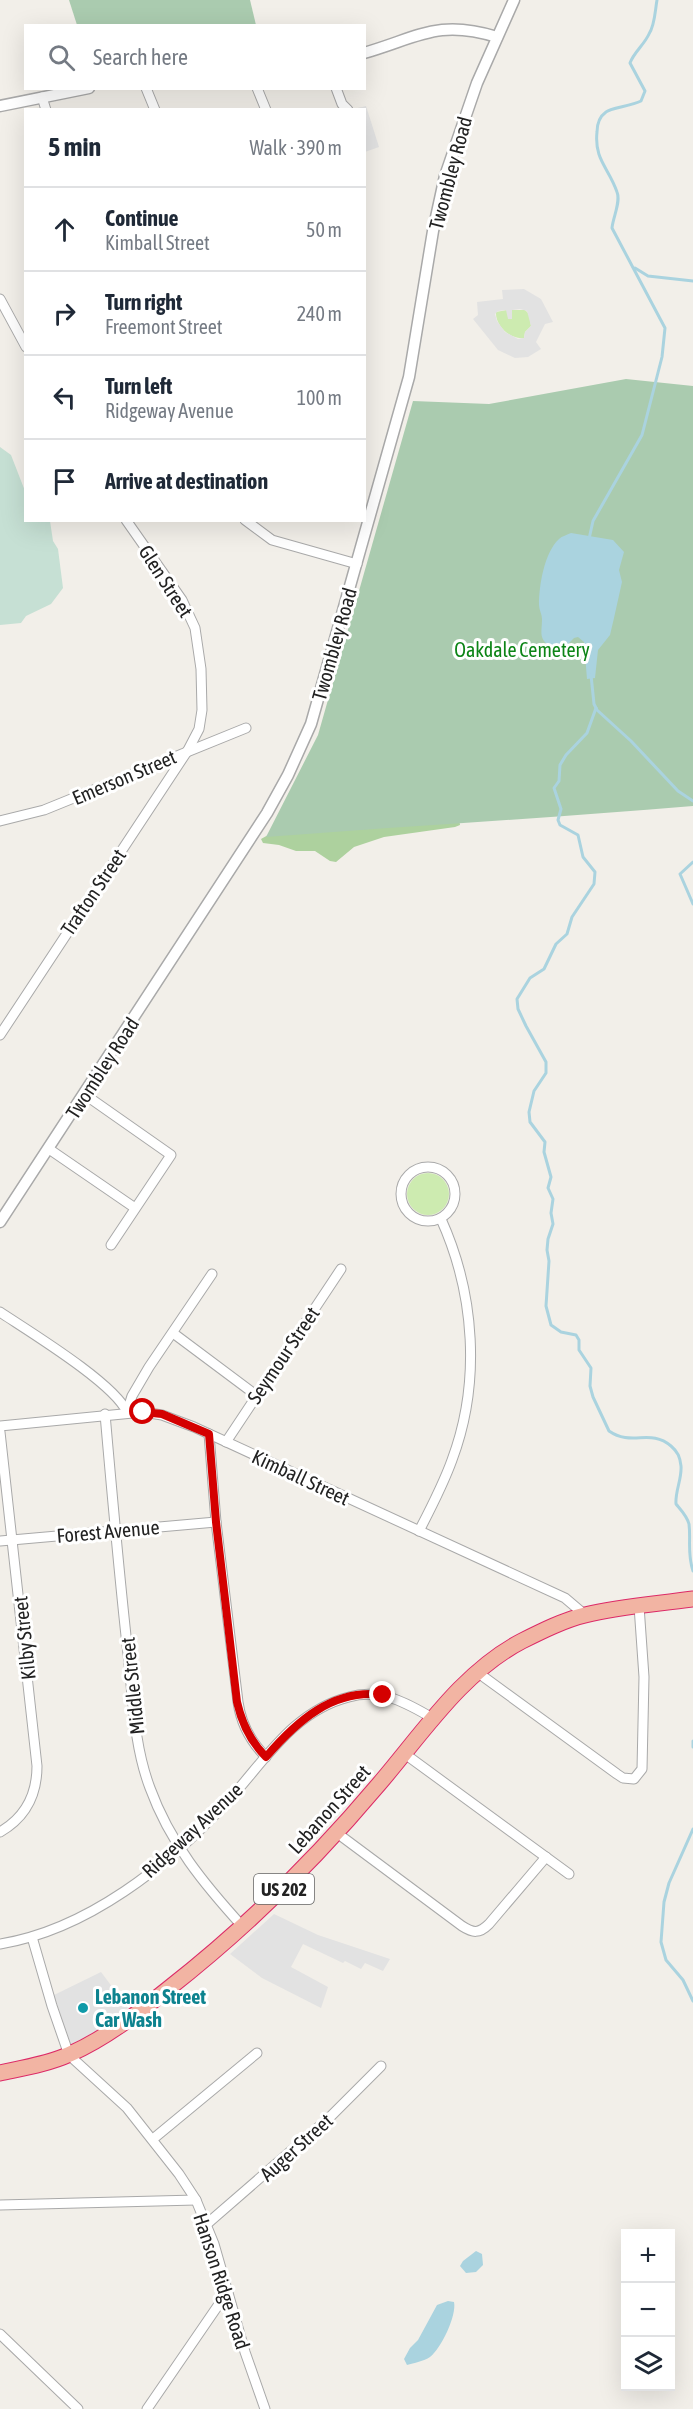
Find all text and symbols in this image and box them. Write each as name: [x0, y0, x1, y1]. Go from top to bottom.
search box: [24, 24, 366, 90]
icon: search: [45, 41, 78, 74]
text: Search here: [93, 44, 188, 70]
street label: Twombley Road: [424, 114, 476, 232]
text: 5 min: [48, 132, 101, 162]
text: Walk · 390 m: [250, 136, 342, 159]
text: Continue: [105, 205, 179, 231]
icon: ahead: [48, 213, 81, 246]
text: 50 m: [306, 218, 342, 241]
text: Kimball Street: [105, 231, 210, 254]
text: Turn right: [105, 289, 182, 315]
icon: right: [48, 297, 81, 330]
text: 240 m: [297, 302, 342, 325]
text: Freemont Street: [105, 315, 223, 338]
text: Turn left: [105, 373, 172, 399]
icon: left: [48, 381, 81, 414]
text: 100 m: [297, 386, 342, 409]
text: Ridgeway Avenue: [105, 399, 234, 422]
icon: arrive: [48, 465, 81, 498]
text: Arrive at destination: [105, 468, 268, 494]
street label: Glen Street: [134, 541, 198, 621]
street label: Twombley Road: [307, 585, 361, 703]
park label: Oakdale Cemetery: [454, 638, 590, 661]
street label: Emerson Street: [69, 745, 180, 809]
street label: Trafton Street: [56, 844, 130, 940]
street label: Twombley Road: [61, 1013, 143, 1123]
street label: Seymour Street: [242, 1302, 324, 1408]
route start: [129, 1398, 155, 1424]
street label: Kimball Street: [249, 1444, 354, 1510]
street label: Forest Avenue: [56, 1515, 160, 1547]
street label: Kilby Street: [8, 1595, 40, 1681]
street label: Middle Street: [115, 1636, 149, 1736]
route end: [369, 1681, 395, 1707]
street label: Lebanon Street: [283, 1760, 375, 1858]
street label: Ridgeway Avenue: [137, 1778, 247, 1882]
road number: US 202: [254, 1874, 314, 1904]
place label: Lebanon Street Car Wash: [95, 1985, 206, 2031]
marker: Lebanon Street Car Wash: [76, 2001, 90, 2015]
street label: Auger Street: [255, 2108, 337, 2185]
street label: Hanson Ridge Road: [189, 2210, 255, 2352]
map controls: [621, 2229, 675, 2391]
button: +: [621, 2229, 675, 2283]
button: −: [621, 2283, 675, 2337]
button: layers: [621, 2337, 675, 2391]

